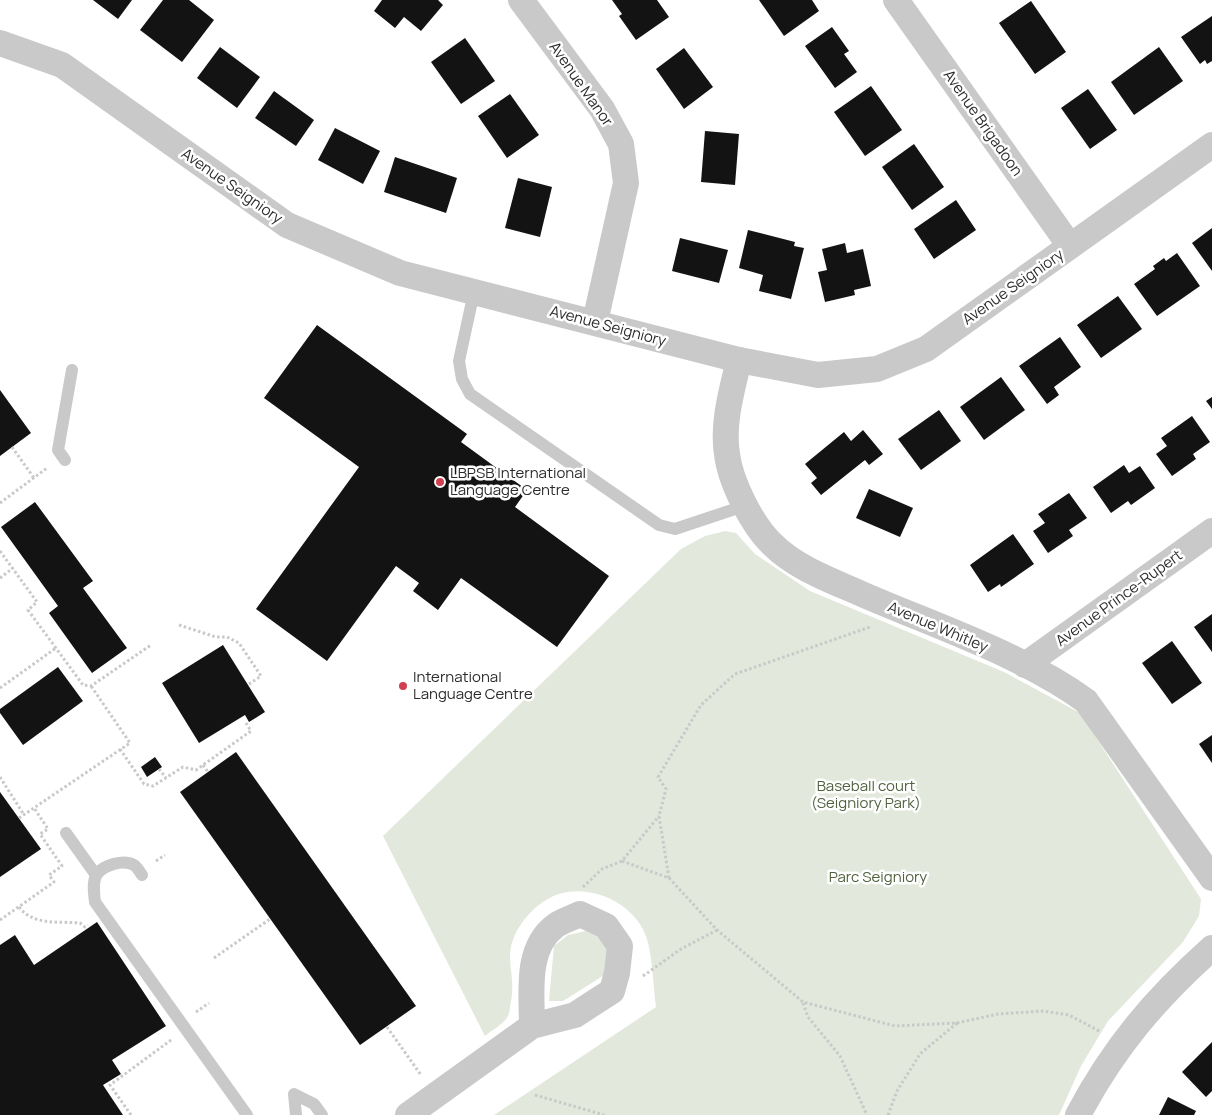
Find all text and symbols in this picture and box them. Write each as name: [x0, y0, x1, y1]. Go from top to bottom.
street label: Avenue Manor: [545, 37, 619, 131]
street label: Avenue Brigadoon: [939, 65, 1028, 180]
street label: Avenue Seigniory: [177, 143, 287, 228]
street label: Avenue Seigniory: [958, 244, 1068, 329]
street label: Avenue Seigniory: [548, 300, 669, 351]
place label: LBPSB International Language Centre: [450, 462, 586, 500]
marker: LBPSB International Language Centre: [434, 476, 446, 488]
street label: Avenue Prince-Rupert: [1051, 544, 1186, 651]
street label: Avenue Whitley: [885, 596, 992, 657]
place label: International Language Centre: [413, 666, 533, 704]
marker: International Language Centre: [397, 680, 409, 692]
park label: Baseball court (Seigniory Park): [811, 775, 921, 813]
park label: Parc Seigniory: [829, 866, 927, 887]

